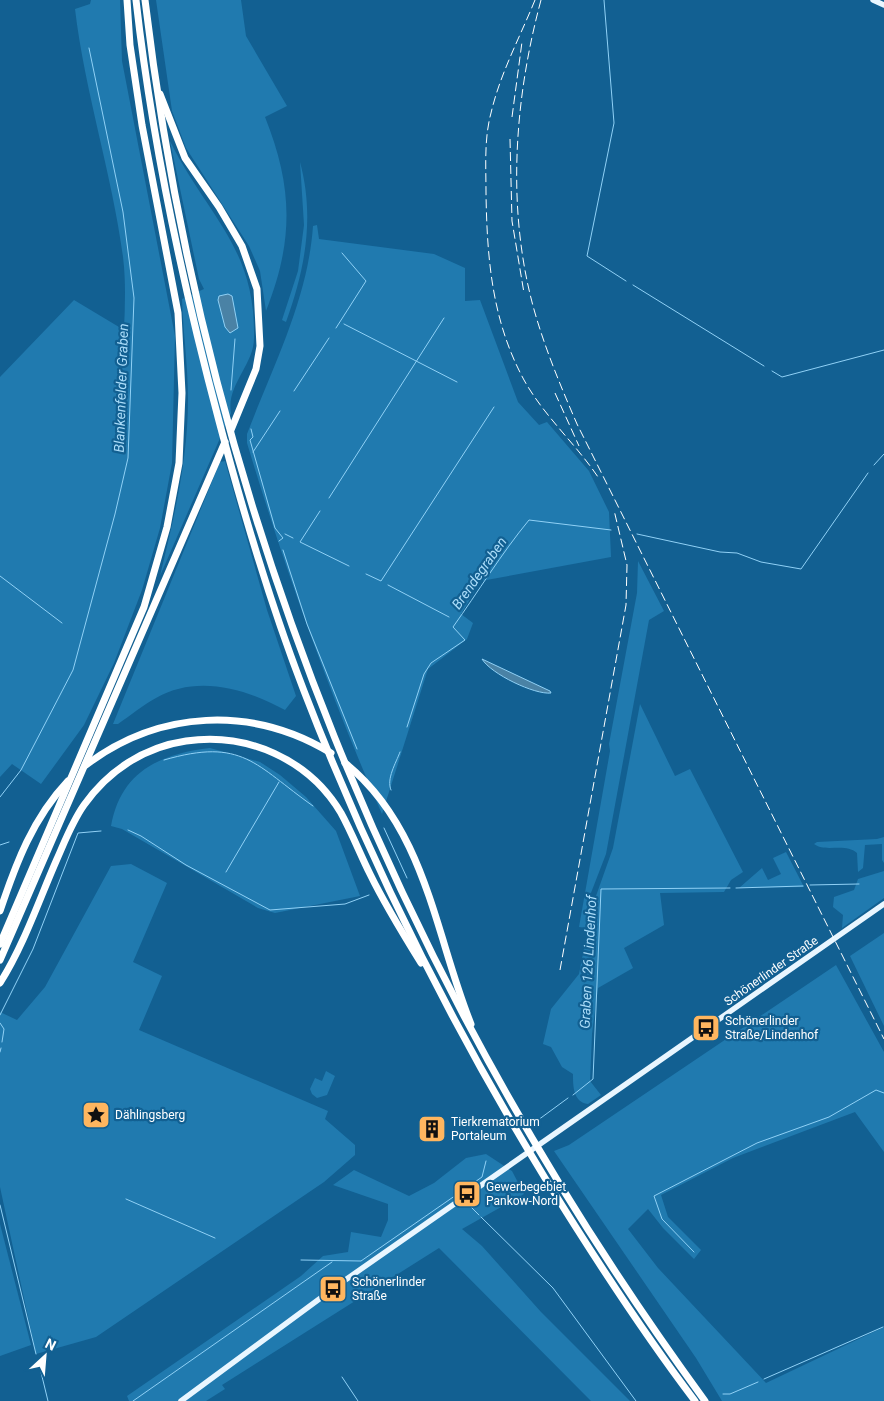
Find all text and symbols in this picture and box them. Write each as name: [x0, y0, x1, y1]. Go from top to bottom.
water label: Blankenfelder Graben: [111, 323, 131, 453]
water label: Brendegraben: [448, 534, 510, 612]
water label: Graben 126 Lindenhof: [577, 894, 600, 1029]
street label: Schönerlinder Straße: [721, 933, 821, 1009]
bus stop icon: Schönerlinder Straße/Lindenhof: [691, 1013, 721, 1043]
place label: Schönerlinder Straße/Lindenhof: [725, 1014, 819, 1042]
place icon: Dählingsberg: [81, 1100, 111, 1130]
place label: Dählingsberg: [115, 1108, 185, 1122]
building icon: Tierkrematorium Portaleum: [417, 1114, 447, 1144]
place label: Tierkrematorium Portaleum: [451, 1115, 540, 1143]
bus stop icon: Gewerbegebiet Pankow-Nord: [452, 1179, 482, 1209]
place label: Gewerbegebiet Pankow-Nord: [486, 1180, 566, 1208]
bus stop icon: Schönerlinder Straße: [318, 1274, 348, 1304]
place label: Schönerlinder Straße: [352, 1275, 426, 1303]
north arrow: [20, 1331, 70, 1381]
text: N: [43, 1335, 59, 1354]

